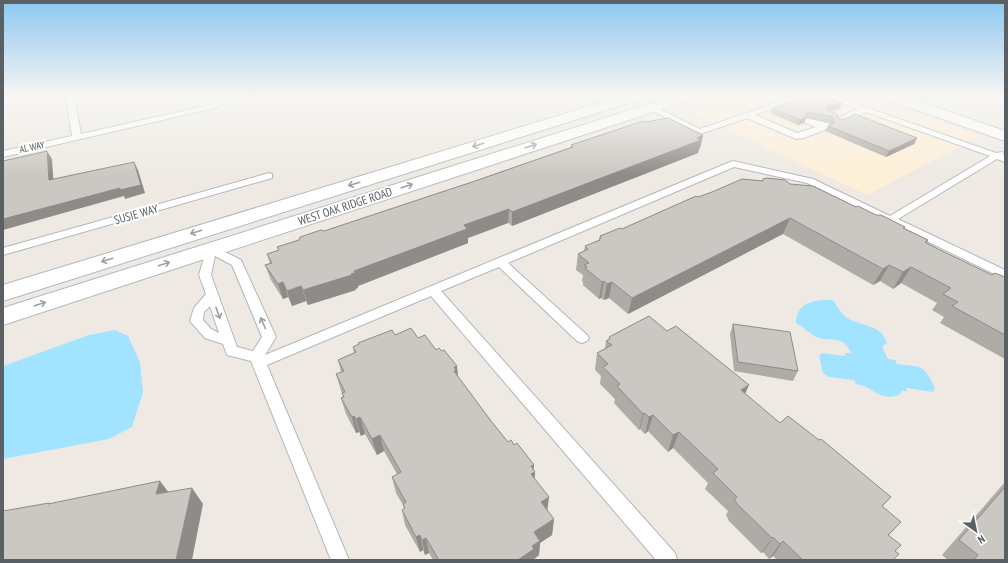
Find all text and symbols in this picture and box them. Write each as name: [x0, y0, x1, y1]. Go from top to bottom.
street label: AL WAY: [18, 138, 46, 156]
one-way arrow: [472, 142, 485, 149]
one-way arrow: [525, 142, 538, 149]
one-way arrow: [348, 181, 361, 188]
one-way arrow: [401, 182, 414, 189]
street label: WEST OAK RIDGE ROAD: [296, 184, 394, 228]
street label: SUSIE WAY: [112, 200, 160, 227]
one-way arrow: [191, 229, 203, 237]
one-way arrow: [100, 257, 113, 264]
one-way arrow: [157, 260, 169, 268]
one-way arrow: [34, 300, 46, 308]
one-way arrow: [215, 307, 223, 319]
one-way arrow: [259, 318, 266, 330]
north arrow: [956, 511, 996, 551]
text: N: [975, 532, 988, 547]

